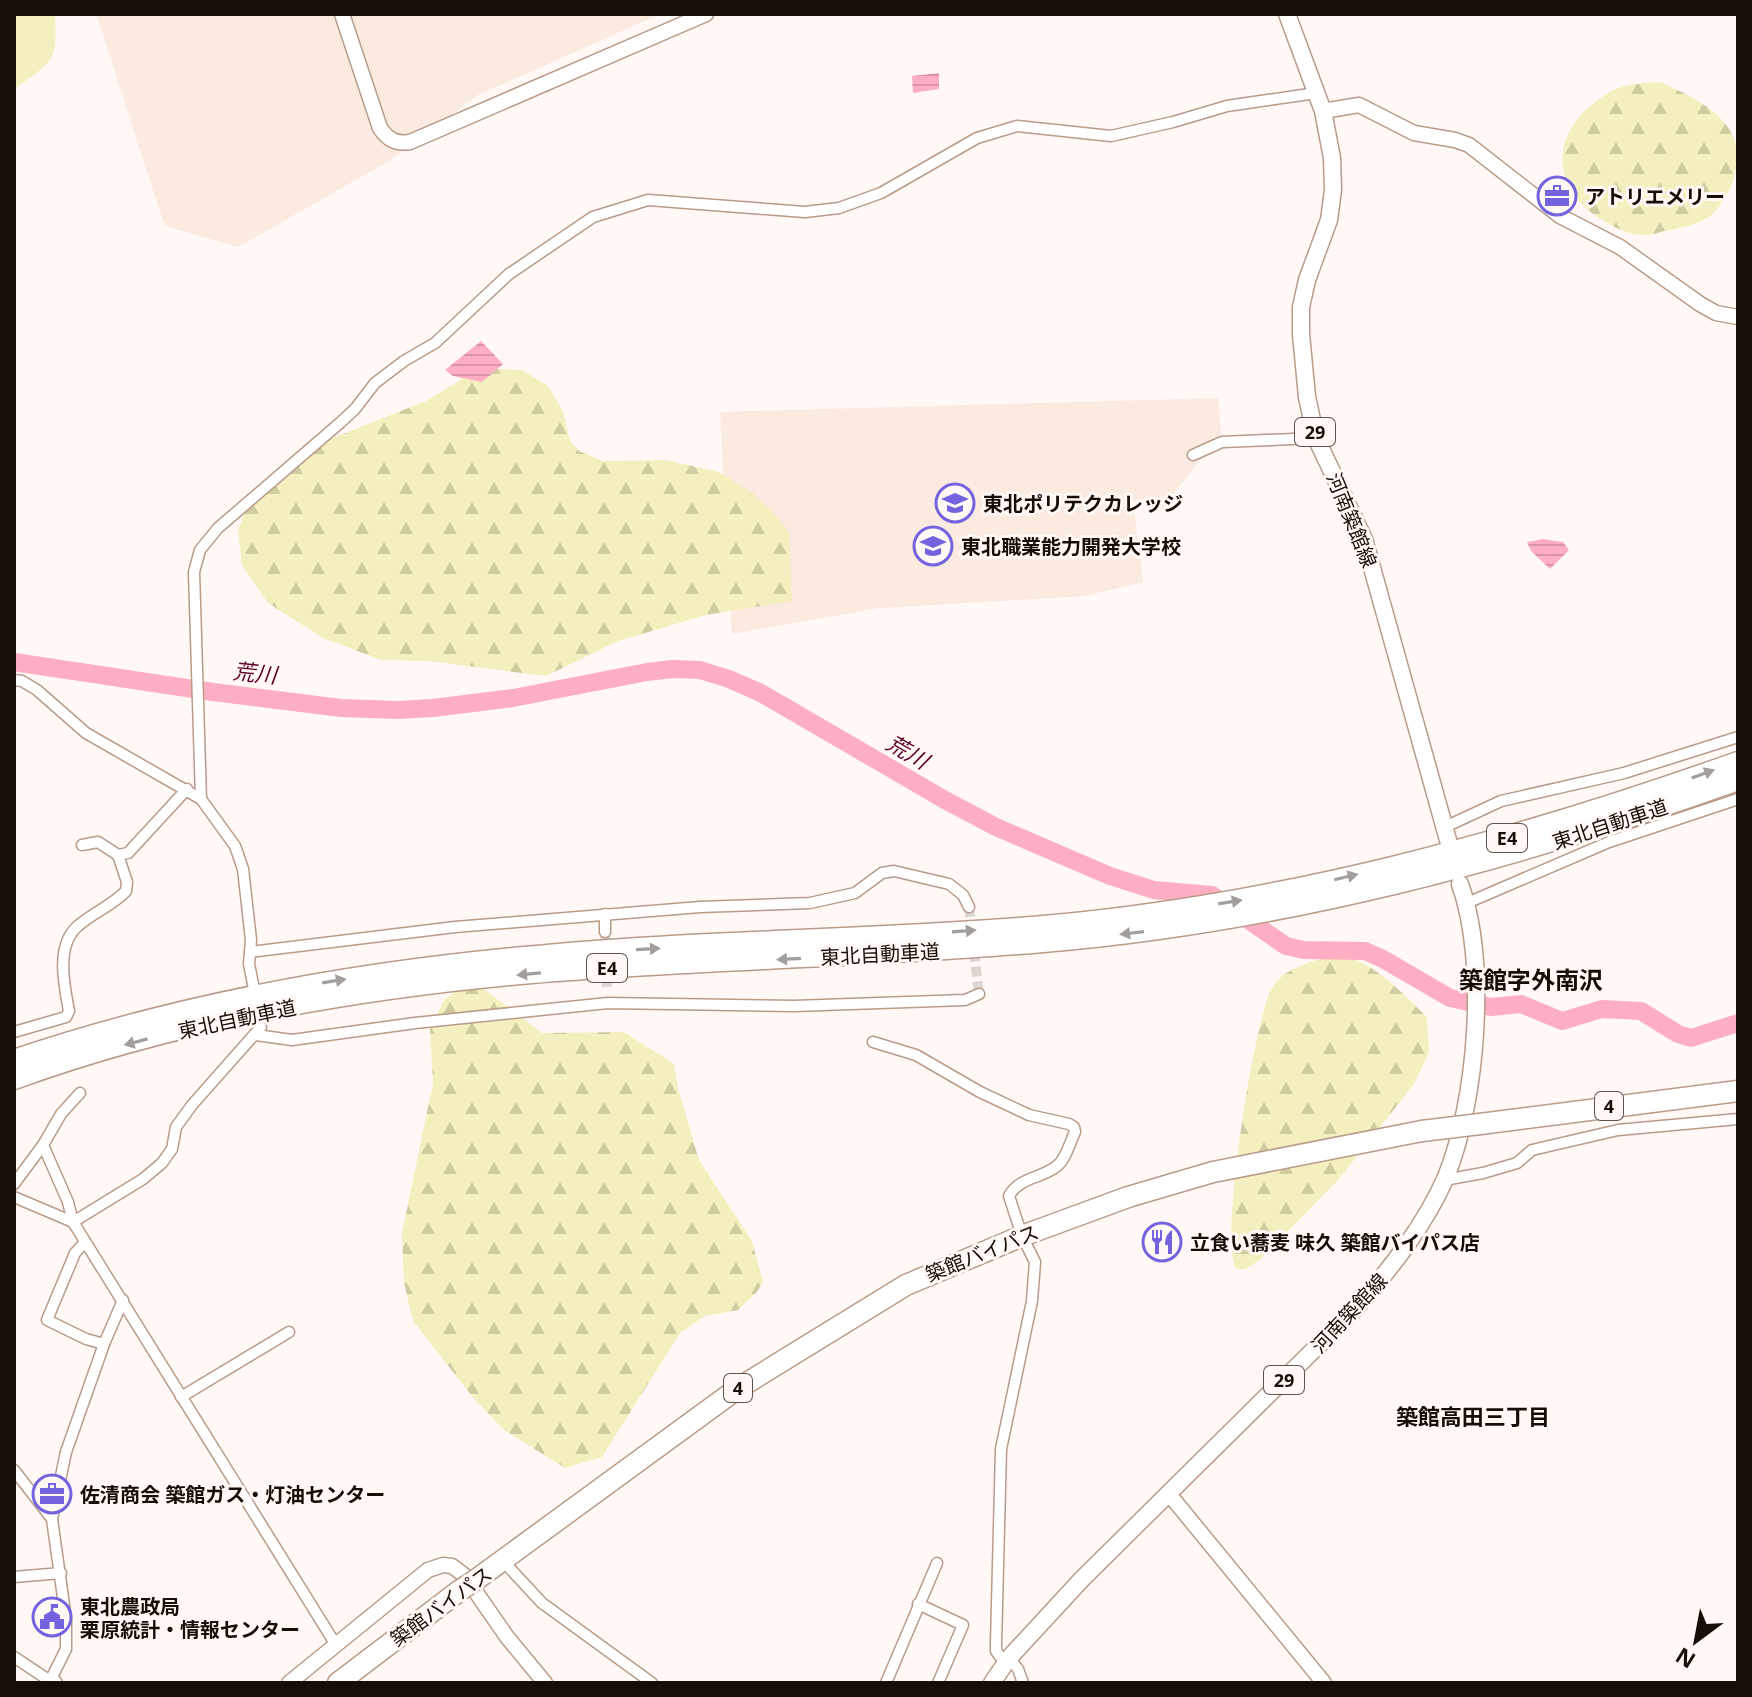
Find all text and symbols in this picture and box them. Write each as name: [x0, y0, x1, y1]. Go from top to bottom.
office icon: アトリエメリー: [1536, 175, 1578, 217]
place label: アトリエメリー: [1585, 183, 1725, 210]
road number: 29: [1295, 418, 1335, 446]
street label: 河南築館線: [1321, 469, 1383, 571]
school or university icon: 東北ポリテクカレッジ: [934, 482, 976, 524]
place label: 東北ポリテクカレッジ: [983, 490, 1183, 517]
school or university icon: 東北職業能力開発大学校: [912, 525, 954, 567]
place label: 東北職業能力開発大学校: [961, 533, 1181, 560]
water label: 荒川: [232, 655, 280, 689]
water label: 荒川: [881, 727, 936, 776]
one-way arrow: [1692, 768, 1716, 780]
street label: 東北自動車道: [1549, 793, 1671, 855]
road number: E4: [1487, 824, 1527, 852]
one-way arrow: [1334, 870, 1359, 883]
one-way arrow: [1217, 895, 1242, 907]
one-way arrow: [952, 924, 977, 937]
one-way arrow: [1119, 926, 1144, 939]
street label: 東北自動車道: [819, 937, 941, 971]
one-way arrow: [636, 942, 661, 955]
one-way arrow: [776, 953, 801, 966]
road number: E4: [587, 954, 627, 982]
district label: 築館字外南沢: [1459, 963, 1603, 996]
one-way arrow: [516, 967, 541, 980]
one-way arrow: [322, 974, 347, 987]
street label: 東北自動車道: [176, 993, 298, 1045]
one-way arrow: [123, 1036, 147, 1049]
road number: 4: [1595, 1092, 1623, 1120]
street label: 築館バイパス: [921, 1218, 1043, 1288]
restaurant icon: 立食い蕎麦 味久 築館バイパス店: [1141, 1221, 1183, 1263]
place label: 立食い蕎麦 味久 築館バイパス店: [1190, 1229, 1480, 1256]
street label: 河南築館線: [1305, 1267, 1393, 1359]
road number: 29: [1264, 1366, 1304, 1394]
road number: 4: [724, 1374, 752, 1402]
district label: 築館高田三丁目: [1396, 1401, 1550, 1431]
office icon: 佐清商会 築館ガス・灯油センター: [31, 1473, 73, 1515]
place label: 佐清商会 築館ガス・灯油センター: [80, 1481, 385, 1508]
street label: 築館バイパス: [385, 1560, 497, 1652]
place label: 東北農政局 栗原統計・情報センター: [80, 1593, 300, 1643]
public building icon: 東北農政局 栗原統計・情報センター: [31, 1596, 73, 1638]
north arrow: [1656, 1601, 1736, 1681]
text: N: [1669, 1641, 1700, 1676]

